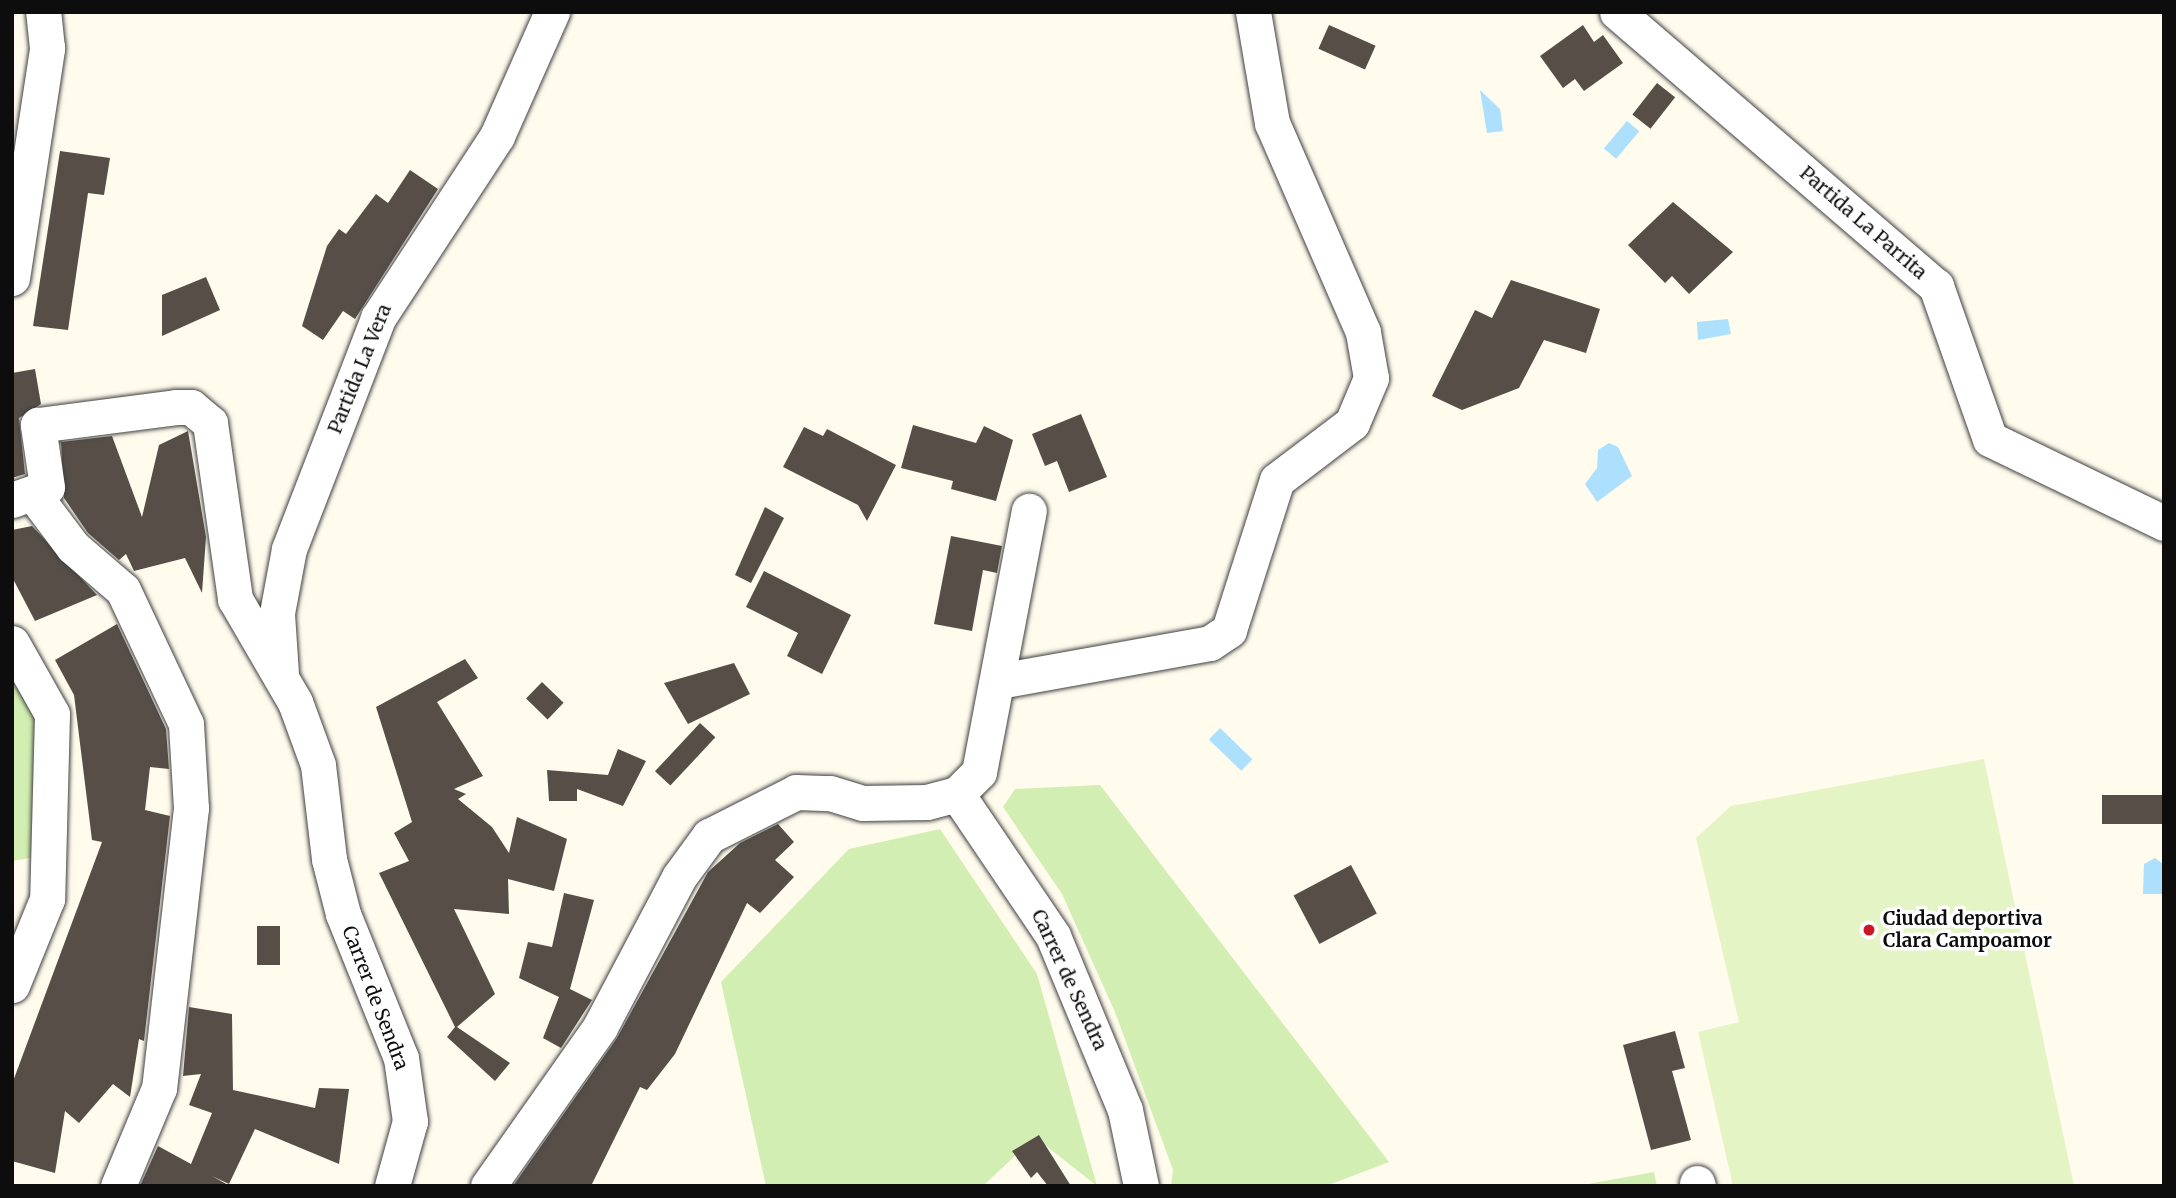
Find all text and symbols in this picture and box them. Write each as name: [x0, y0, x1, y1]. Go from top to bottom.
street label: Partida La Parrita: [1795, 162, 1931, 284]
street label: Partida La Vera: [324, 301, 396, 437]
street label: Carrer de Sendra: [1026, 906, 1112, 1054]
place label: Ciudad deportiva Clara Campoamor: [1883, 908, 2052, 952]
marker: Ciudad deportiva Clara Campoamor: [1861, 922, 1877, 938]
street label: Carrer de Sendra: [337, 923, 413, 1073]

